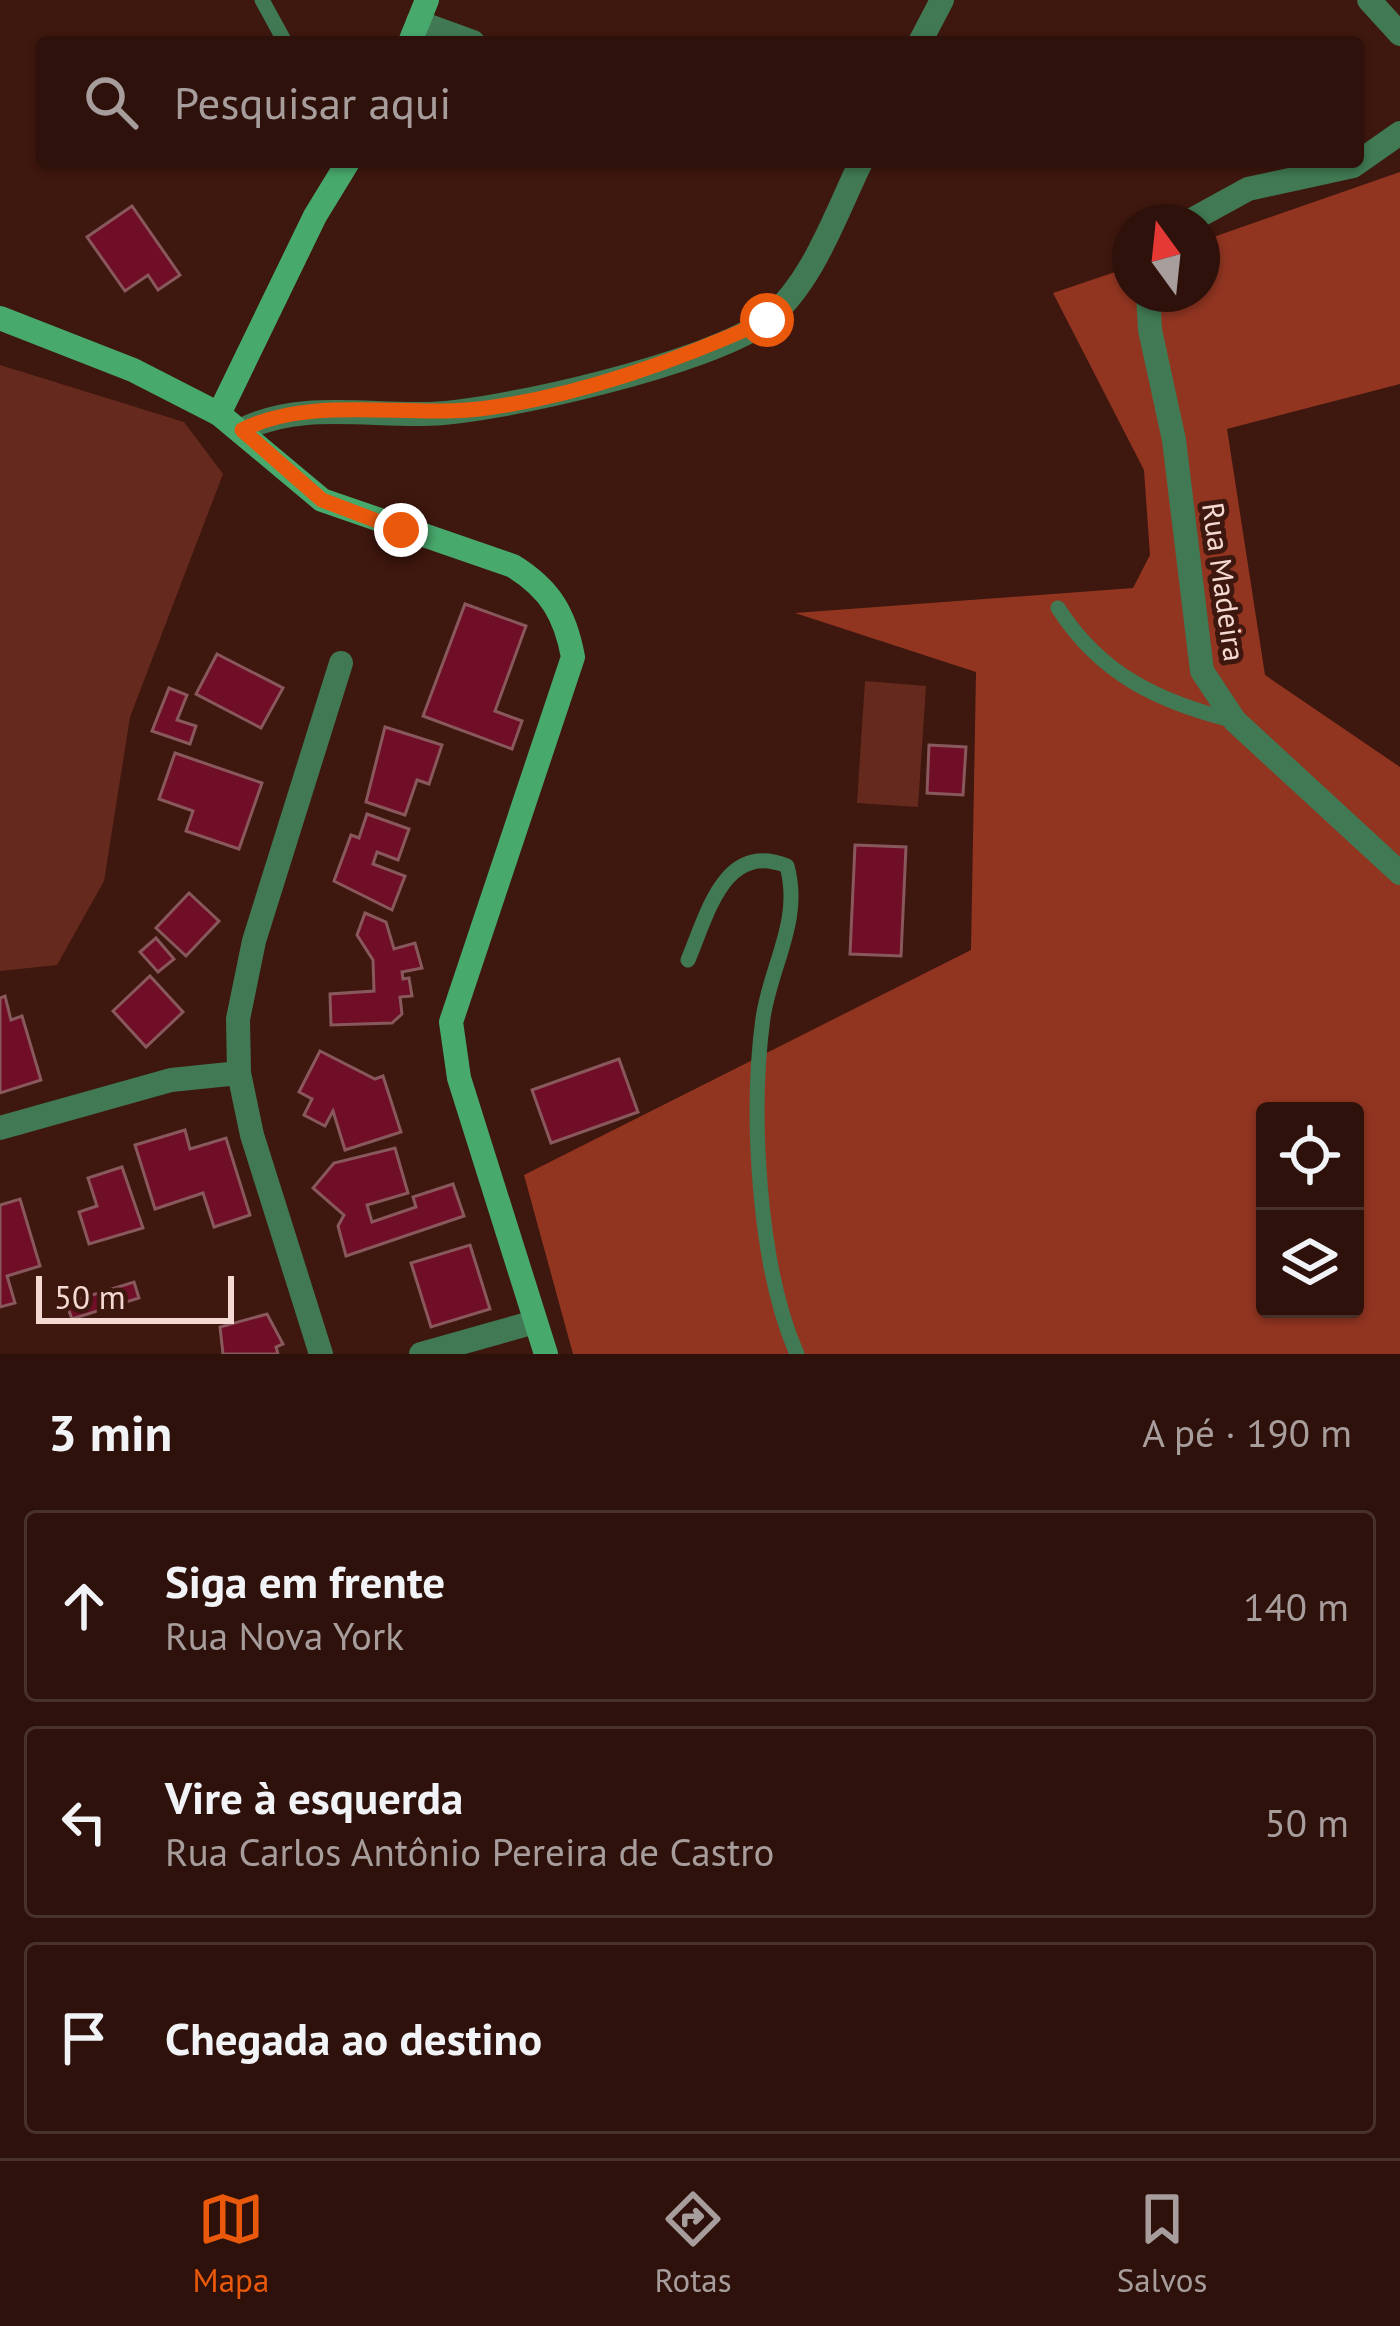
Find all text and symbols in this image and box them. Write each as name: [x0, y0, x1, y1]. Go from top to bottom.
search box: [36, 36, 1364, 168]
icon: search: [78, 69, 144, 135]
text: Pesquisar aqui: [174, 73, 451, 131]
north arrow: [1112, 204, 1220, 312]
route start: [740, 293, 794, 347]
street label: Rua Madeira: [1194, 500, 1255, 664]
route end: [374, 503, 428, 557]
map controls: [1256, 1102, 1364, 1318]
button: locate: [1256, 1102, 1364, 1210]
button: layers: [1256, 1210, 1364, 1318]
scale bar: [36, 1270, 234, 1323]
text: 50 m: [54, 1275, 126, 1318]
text: 3 min: [48, 1399, 172, 1465]
text: A pé · 190 m: [1142, 1407, 1352, 1458]
text: Siga em frente: [165, 1552, 445, 1610]
icon: ahead: [51, 1573, 117, 1639]
text: 140 m: [1243, 1581, 1349, 1632]
text: Rua Nova York: [165, 1610, 404, 1661]
text: Vire à esquerda: [165, 1768, 463, 1826]
icon: left: [51, 1789, 117, 1855]
text: 50 m: [1264, 1797, 1349, 1848]
text: Rua Carlos Antônio Pereira de Castro: [165, 1826, 774, 1877]
icon: arrive: [51, 2005, 117, 2071]
text: Chegada ao destino: [165, 2009, 542, 2067]
tab: Mapa: [193, 2186, 269, 2301]
tab: Rotas: [654, 2186, 732, 2301]
tab: Salvos: [1117, 2186, 1207, 2301]

